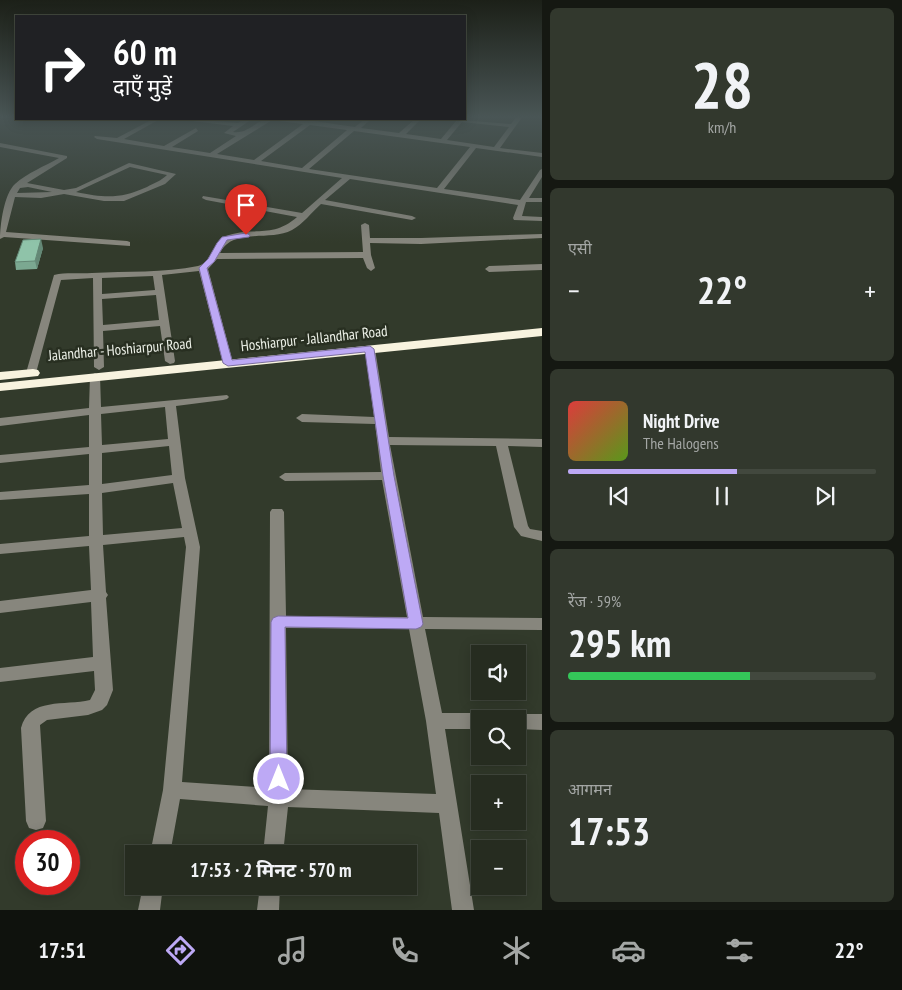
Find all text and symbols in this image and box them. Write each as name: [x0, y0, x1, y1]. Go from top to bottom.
text: 60 m: [113, 29, 177, 75]
icon: right: [30, 35, 95, 100]
text: 28: [691, 42, 753, 126]
text: दाएँ मुड़ें: [113, 73, 172, 101]
text: km/h: [708, 117, 736, 137]
pin: [225, 184, 267, 235]
icon: arrive: [232, 191, 260, 219]
text: एसी: [568, 238, 592, 258]
text: 22°: [697, 265, 747, 314]
text: −: [568, 272, 580, 309]
text: +: [864, 272, 876, 309]
street label: Hoshiarpur - Jallandhar Road: [240, 321, 388, 355]
street label: Jalandhar - Hoshiarpur Road: [46, 333, 193, 365]
text: Night Drive: [643, 409, 720, 433]
text: The Halogens: [643, 433, 719, 453]
icon: previous: [605, 482, 633, 510]
icon: pause: [708, 482, 736, 510]
icon: next: [811, 482, 839, 510]
text: रेंज · 59%: [568, 591, 621, 611]
text: 295 km: [568, 618, 671, 667]
map controls: [471, 645, 526, 895]
button: sound: [471, 645, 526, 700]
button: search: [471, 710, 526, 765]
position arrow: [252, 752, 304, 804]
button: +: [471, 775, 526, 830]
text: आगमन: [568, 779, 612, 799]
text: 17:53: [568, 806, 650, 855]
speed limit sign: 30: [15, 830, 80, 895]
button: −: [471, 840, 526, 895]
text: 17:53 · 2 मिनट · 570 m: [190, 858, 352, 882]
icon: directions: [163, 933, 198, 968]
icon: music: [275, 933, 310, 968]
icon: phone: [387, 933, 422, 968]
icon: climate: [499, 933, 534, 968]
icon: car: [611, 933, 646, 968]
icon: filters: [722, 933, 757, 968]
text: 17:51: [38, 936, 86, 964]
text: 22°: [834, 936, 863, 964]

